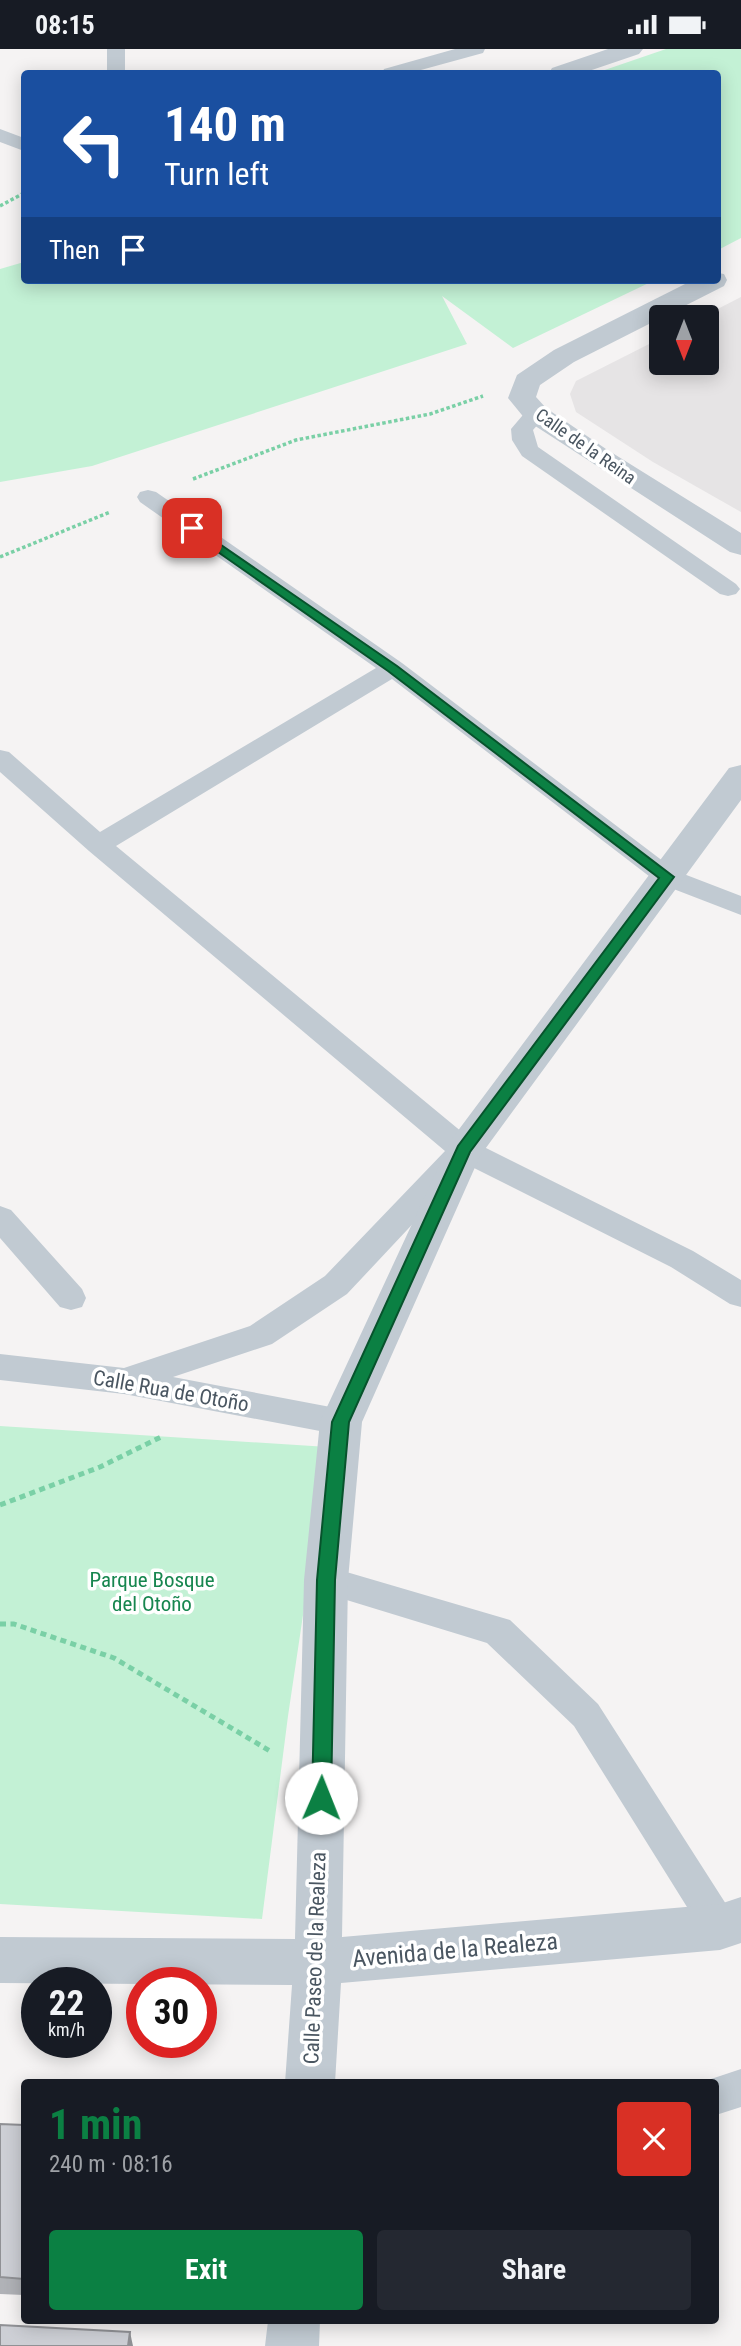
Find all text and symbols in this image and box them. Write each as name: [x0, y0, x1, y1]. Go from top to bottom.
text: 08:15: [35, 10, 95, 40]
text: 140 m: [164, 96, 286, 153]
icon: left: [49, 98, 140, 189]
text: Turn left: [164, 155, 269, 193]
icon: arrive: [114, 231, 152, 269]
text: Then: [49, 235, 100, 265]
north arrow: [649, 305, 719, 375]
map controls: [649, 305, 719, 375]
street label: Calle de la Reina: [532, 404, 640, 488]
pin: [162, 498, 222, 558]
icon: arrive: [173, 509, 211, 547]
street label: Calle Rua de Otoño: [91, 1366, 251, 1416]
park label: Parque Bosque del Otoño: [89, 1568, 215, 1616]
position arrow: [284, 1761, 358, 1835]
street label: Calle Paseo de la Realeza: [299, 1851, 331, 2065]
street label: Avenida de la Realeza: [351, 1927, 559, 1973]
speed limit sign: 30: [126, 1967, 217, 2058]
text: 22: [49, 1983, 84, 2024]
text: km/h: [48, 2019, 85, 2040]
text: 1 min: [49, 2100, 142, 2149]
button: close: [617, 2102, 691, 2176]
text: 240 m · 08:16: [49, 2151, 173, 2178]
button: Exit: [49, 2230, 363, 2310]
button: Share: [377, 2230, 691, 2310]

